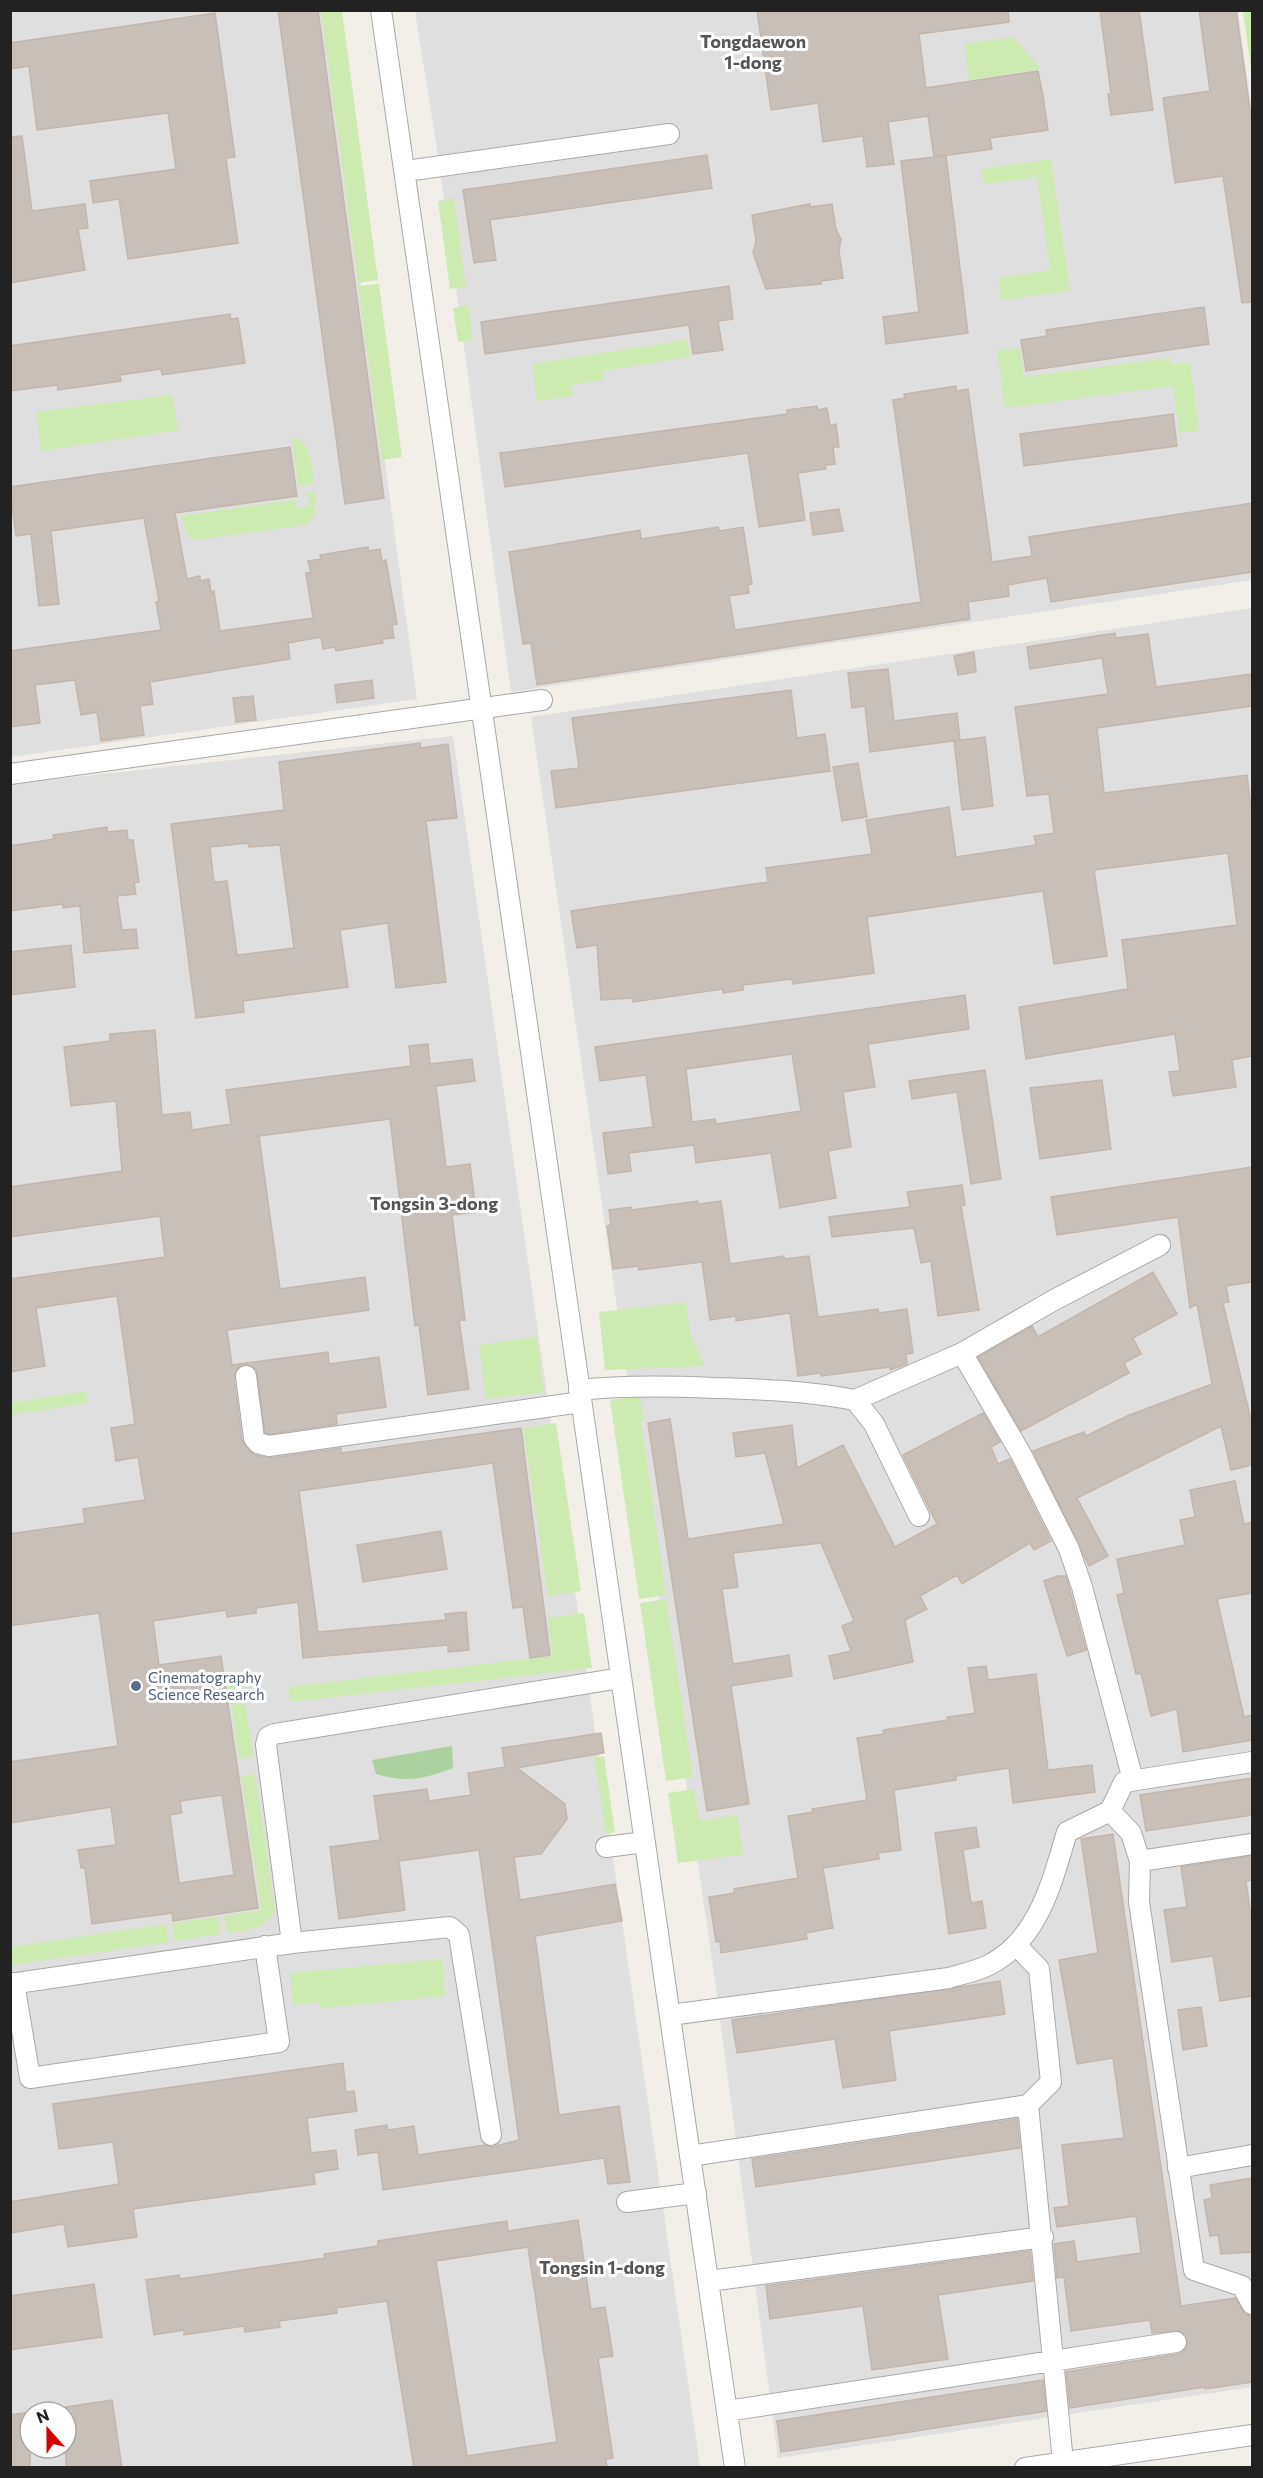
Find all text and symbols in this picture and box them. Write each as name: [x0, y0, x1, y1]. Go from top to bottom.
district label: Tongdaewon 1-dong: [700, 30, 806, 73]
district label: Tongsin 3-dong: [370, 1192, 498, 1214]
place label: Cinematography Science Research: [148, 1668, 265, 1703]
marker: Cinematography Science Research: [129, 1679, 143, 1693]
district label: Tongsin 1-dong: [539, 2256, 665, 2278]
north arrow: [18, 2400, 78, 2460]
text: N: [33, 2405, 51, 2427]

